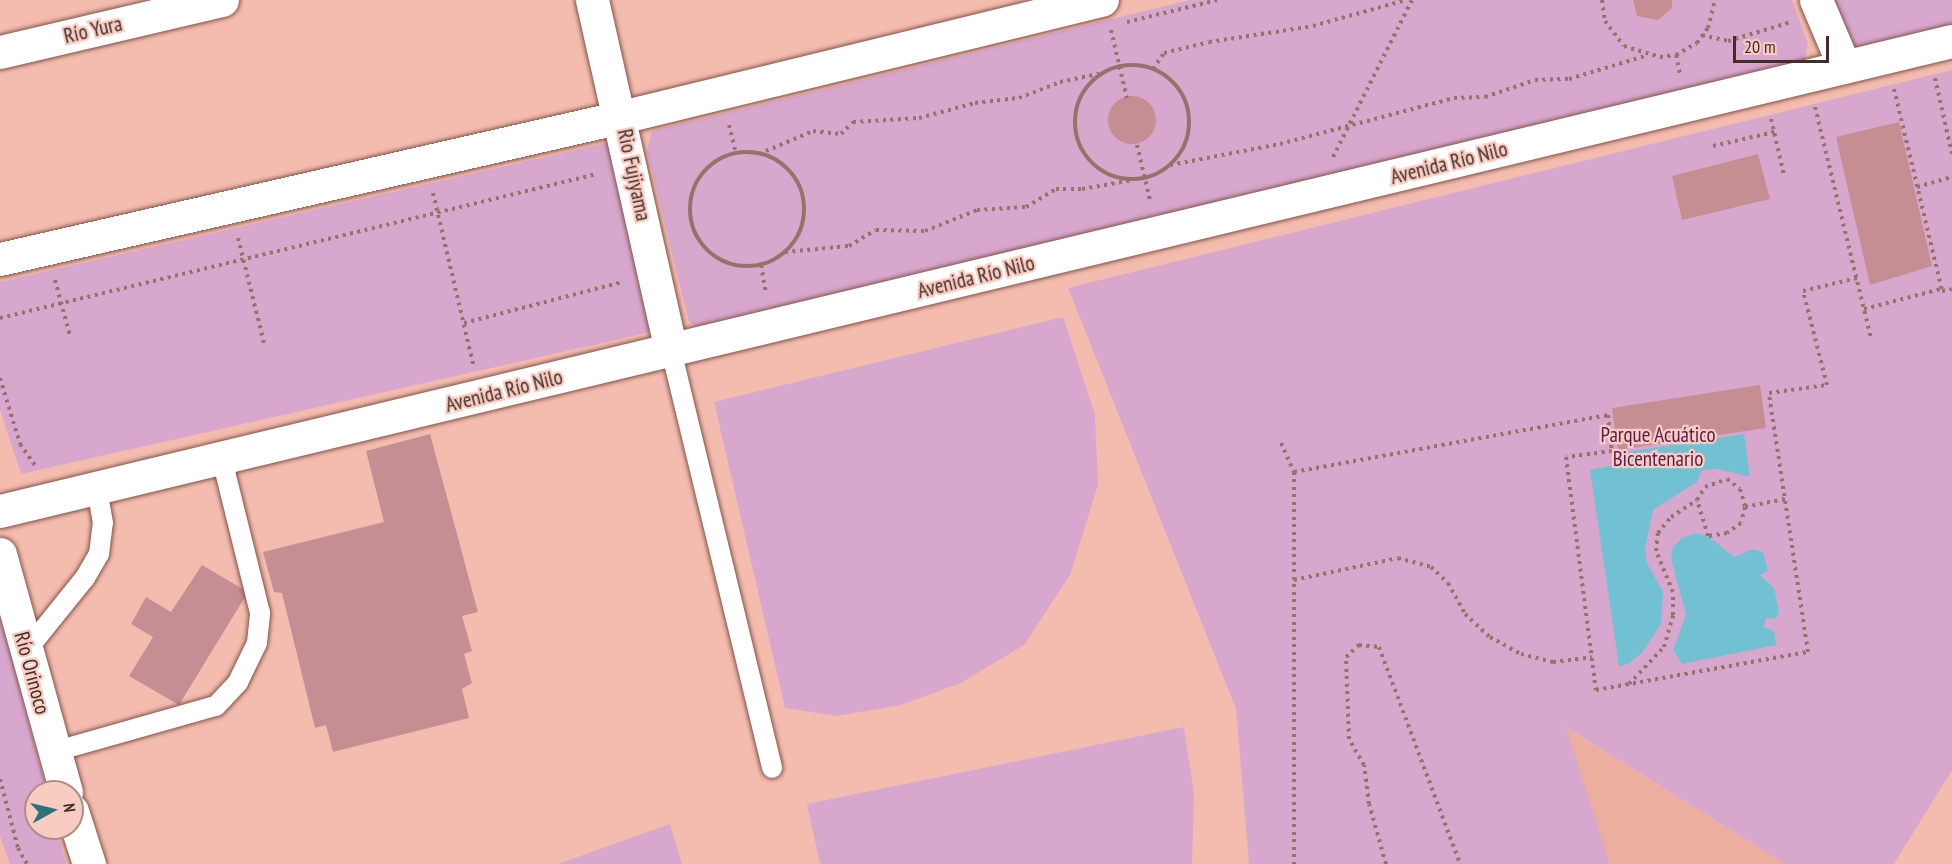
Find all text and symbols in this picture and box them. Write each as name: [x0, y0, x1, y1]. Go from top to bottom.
street label: Río Yura: [61, 11, 125, 49]
scale bar: [1736, 24, 1832, 62]
text: 20 m: [1744, 35, 1776, 58]
street label: Rio Fujiyama: [612, 127, 656, 223]
street label: Avenida Río Nilo: [1388, 136, 1510, 190]
street label: Avenida Río Nilo: [915, 250, 1037, 304]
street label: Avenida Río Nilo: [443, 364, 565, 418]
park label: Parque Acuático Bicentenario: [1600, 422, 1716, 472]
street label: Río Orinoco: [9, 629, 55, 717]
north arrow: [24, 780, 84, 840]
text: N: [59, 802, 80, 813]

